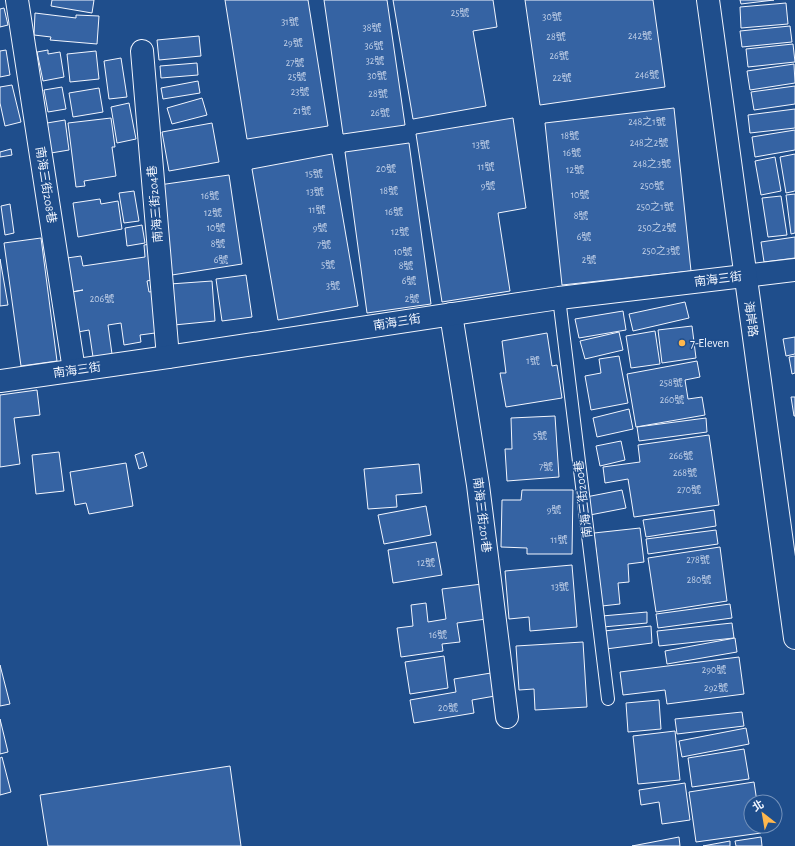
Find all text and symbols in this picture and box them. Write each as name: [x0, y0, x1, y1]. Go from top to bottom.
house number: 25號: [451, 8, 469, 18]
house number: 30號: [542, 12, 562, 22]
house number: 31號: [281, 17, 299, 27]
house number: 38號: [363, 23, 381, 33]
house number: 242號: [628, 31, 652, 41]
house number: 28號: [546, 32, 566, 42]
house number: 29號: [283, 38, 303, 48]
house number: 36號: [365, 41, 383, 51]
house number: 26號: [549, 51, 569, 61]
house number: 32號: [366, 56, 384, 66]
house number: 27號: [286, 58, 304, 68]
house number: 246號: [635, 70, 659, 80]
house number: 30號: [367, 71, 387, 81]
house number: 25號: [288, 72, 306, 82]
house number: 22號: [552, 73, 572, 83]
house number: 23號: [291, 87, 309, 97]
house number: 28號: [368, 89, 388, 99]
house number: 21號: [293, 106, 311, 116]
house number: 26號: [370, 108, 390, 118]
house number: 248之1號: [628, 116, 666, 127]
house number: 18號: [561, 131, 579, 141]
house number: 248之2號: [630, 137, 668, 148]
house number: 13號: [472, 140, 490, 150]
street label: 南海三街208巷: [34, 146, 59, 224]
house number: 16號: [563, 148, 581, 158]
house number: 248之3號: [633, 158, 671, 169]
house number: 11號: [478, 162, 494, 172]
house number: 20號: [376, 164, 396, 174]
street label: 南海三街204巷: [145, 165, 164, 243]
house number: 12號: [566, 165, 584, 175]
house number: 15號: [305, 169, 323, 179]
house number: 9號: [481, 181, 495, 191]
house number: 250號: [640, 181, 664, 191]
house number: 18號: [380, 186, 398, 196]
house number: 13號: [306, 187, 324, 197]
house number: 10號: [571, 190, 589, 200]
house number: 16號: [201, 191, 219, 201]
house number: 250之1號: [636, 201, 674, 212]
house number: 11號: [309, 205, 325, 215]
house number: 16號: [385, 207, 403, 217]
house number: 12號: [204, 208, 222, 218]
house number: 8號: [574, 211, 588, 221]
house number: 250之2號: [638, 222, 676, 233]
house number: 10號: [207, 223, 225, 233]
house number: 9號: [313, 223, 327, 233]
house number: 12號: [391, 227, 409, 237]
house number: 6號: [577, 232, 591, 242]
house number: 8號: [211, 239, 225, 249]
house number: 7號: [317, 240, 331, 250]
house number: 250之3號: [642, 245, 680, 256]
house number: 10號: [394, 247, 412, 257]
house number: 6號: [214, 255, 228, 265]
house number: 2號: [582, 255, 596, 265]
house number: 5號: [321, 260, 335, 270]
house number: 8號: [399, 261, 413, 271]
street label: 南海三街: [693, 269, 743, 288]
house number: 6號: [402, 276, 416, 286]
house number: 3號: [326, 281, 340, 291]
house number: 206號: [90, 294, 114, 304]
house number: 2號: [405, 294, 419, 304]
street label: 海岸路: [743, 300, 760, 338]
street label: 南海三街: [372, 311, 422, 332]
place label: 7-Eleven: [690, 337, 729, 349]
marker: 7-Eleven: [677, 338, 687, 348]
house number: 1號: [526, 356, 540, 366]
street label: 南海三街: [52, 360, 102, 379]
house number: 258號: [659, 378, 683, 388]
house number: 260號: [660, 395, 684, 405]
house number: 5號: [533, 431, 547, 441]
house number: 266號: [669, 451, 693, 461]
street label: 南海三街200巷: [571, 459, 594, 539]
house number: 7號: [539, 462, 553, 472]
house number: 268號: [673, 468, 697, 478]
street label: 南海三街201巷: [471, 476, 494, 553]
house number: 270號: [677, 485, 701, 495]
house number: 9號: [547, 505, 561, 515]
house number: 11號: [551, 535, 567, 545]
house number: 278號: [686, 555, 710, 565]
house number: 12號: [417, 558, 435, 568]
house number: 280號: [687, 575, 711, 585]
house number: 13號: [551, 582, 569, 592]
house number: 16號: [429, 630, 447, 640]
house number: 290號: [702, 665, 726, 675]
house number: 292號: [704, 683, 728, 693]
house number: 20號: [438, 703, 458, 713]
north arrow: [743, 794, 783, 834]
text: 北: [751, 798, 766, 813]

